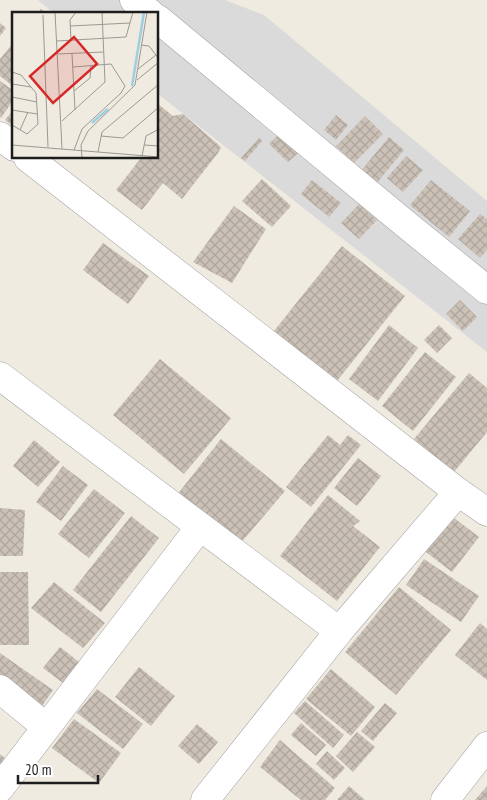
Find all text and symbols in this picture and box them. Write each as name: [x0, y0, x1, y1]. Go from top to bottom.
inset map: [12, 12, 159, 159]
scale bar: [18, 752, 98, 784]
text: 20 m: [25, 760, 51, 779]

